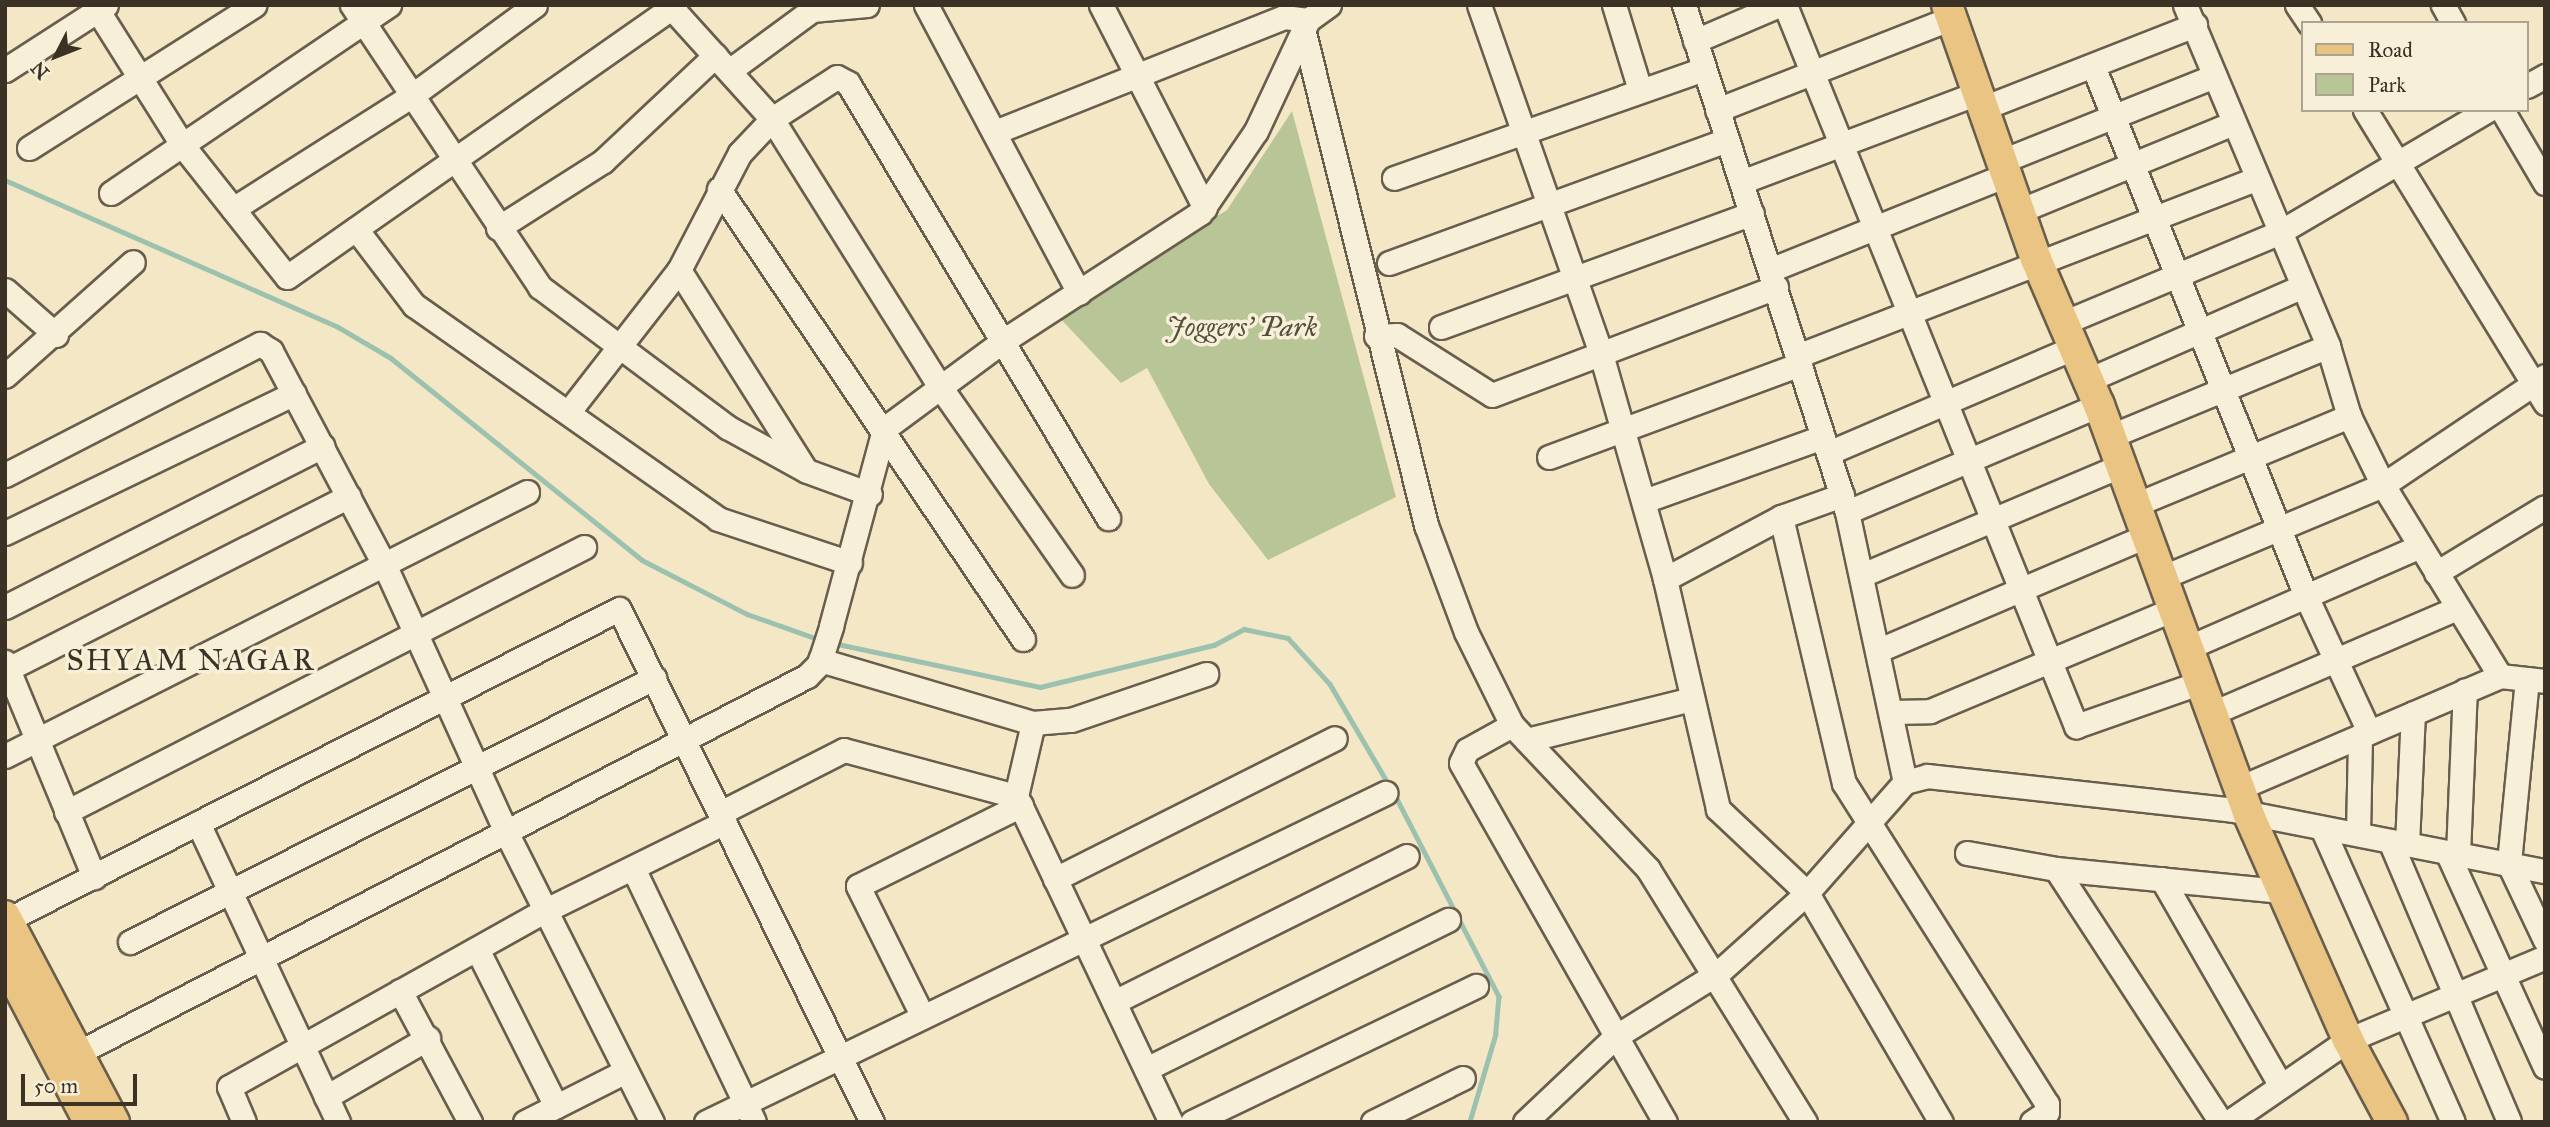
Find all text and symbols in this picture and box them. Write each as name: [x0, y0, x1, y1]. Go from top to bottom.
north arrow: [21, 21, 91, 91]
legend: [2302, 21, 2529, 112]
text: Road: [2368, 37, 2413, 63]
text: N: [26, 57, 54, 84]
text: Park: [2368, 72, 2406, 98]
park label: Joggers' Park: [1167, 310, 1317, 344]
district label: SHYAM NAGAR: [68, 642, 314, 678]
scale bar: [24, 1060, 140, 1104]
text: 50 m: [34, 1073, 78, 1099]

